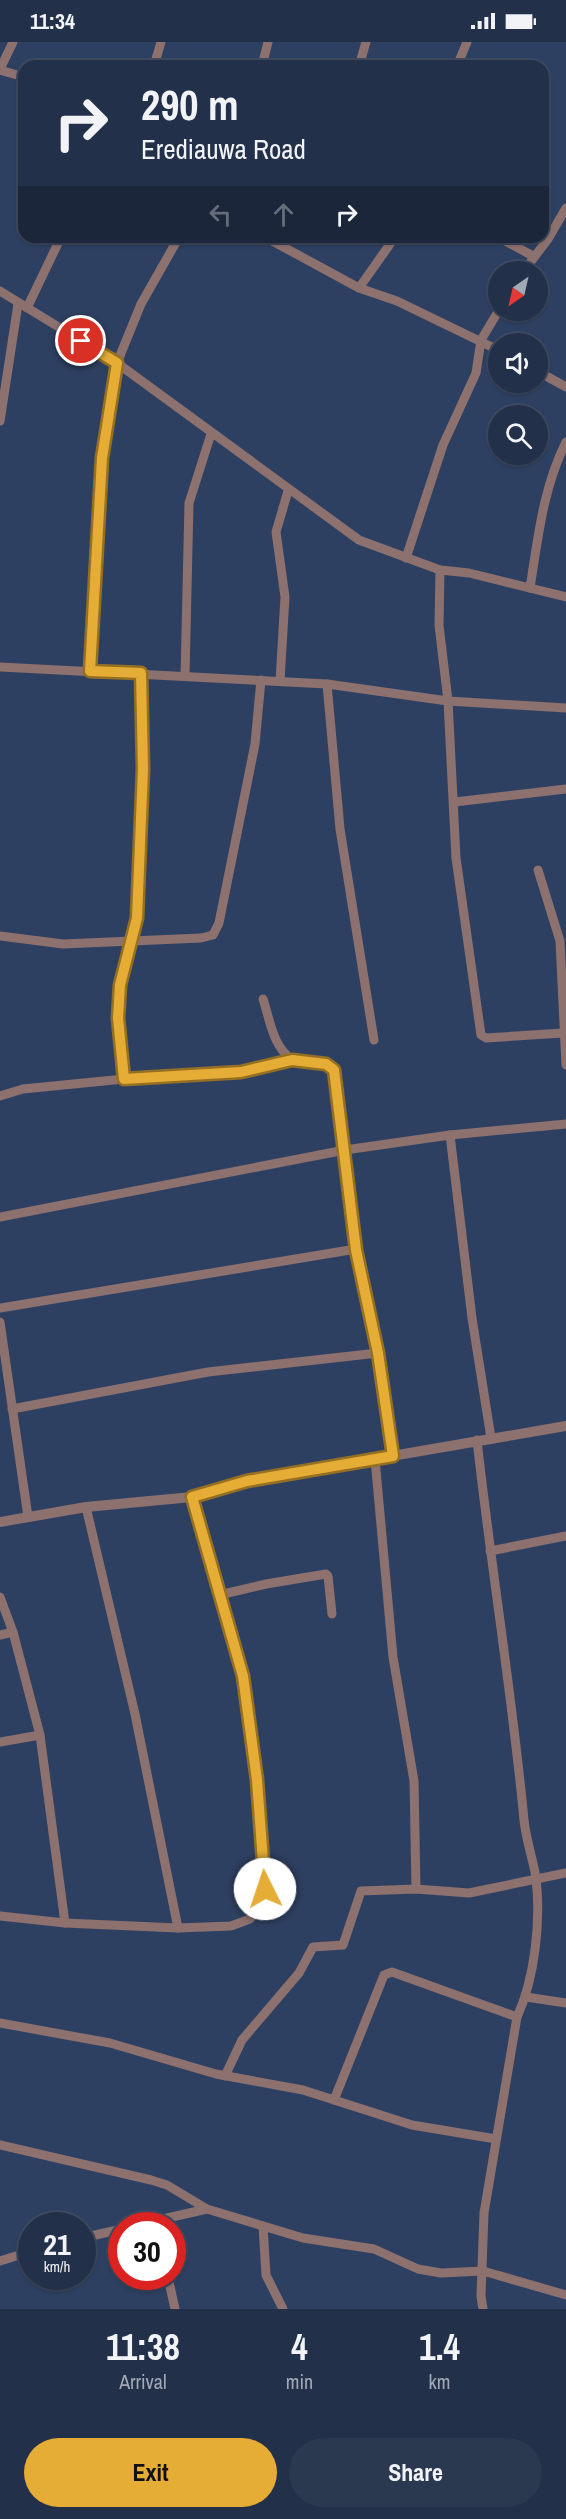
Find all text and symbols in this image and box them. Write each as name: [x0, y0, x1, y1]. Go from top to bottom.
text: 11:34: [30, 6, 75, 36]
text: 290 m: [141, 77, 239, 133]
icon: right: [42, 84, 120, 162]
text: Erediauwa Road: [141, 131, 306, 167]
icon: left: [204, 198, 237, 231]
icon: ahead: [267, 198, 300, 231]
icon: right: [330, 198, 363, 231]
north arrow: [488, 261, 548, 321]
map controls: [488, 261, 548, 465]
pin: [55, 315, 106, 366]
icon: arrive: [64, 324, 97, 357]
button: sound: [488, 333, 548, 393]
button: search: [488, 405, 548, 465]
position arrow: [233, 1857, 297, 1921]
speed limit sign: 30: [108, 2212, 186, 2290]
text: 21: [43, 2224, 71, 2264]
text: km/h: [44, 2256, 70, 2277]
text: 11:38: [106, 2323, 180, 2371]
text: 4: [291, 2323, 308, 2371]
text: 1.4: [419, 2323, 460, 2371]
text: Arrival: [119, 2368, 167, 2395]
text: min: [286, 2368, 313, 2395]
text: km: [429, 2368, 450, 2395]
button: Exit: [24, 2438, 277, 2507]
button: Share: [289, 2438, 542, 2507]

